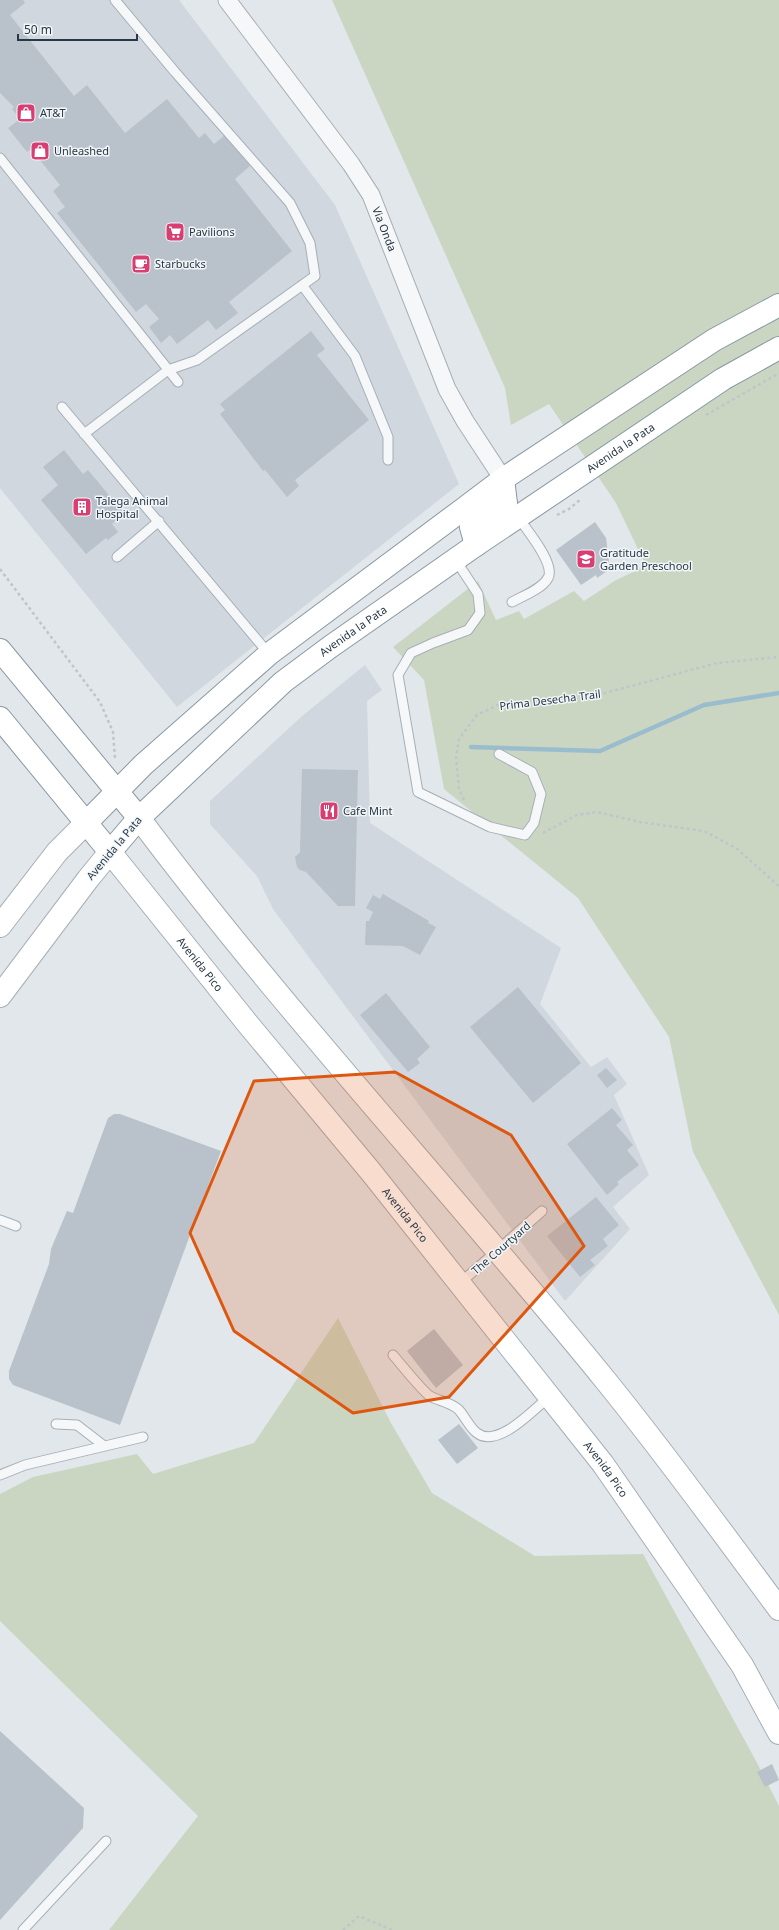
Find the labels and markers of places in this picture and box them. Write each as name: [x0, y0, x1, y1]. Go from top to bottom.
shop icon: AT&T: [15, 102, 37, 124]
place label: AT&T: [40, 105, 66, 120]
shop icon: Unleashed: [29, 140, 51, 162]
place label: Unleashed: [54, 143, 109, 158]
supermarket icon: Pavilions: [164, 221, 186, 243]
place label: Pavilions: [189, 224, 235, 239]
cafe icon: Starbucks: [130, 253, 152, 275]
place label: Starbucks: [155, 256, 206, 271]
place label: Talega Animal Hospital: [96, 493, 168, 521]
building icon: Talega Animal Hospital: [71, 496, 93, 518]
place label: Gratitude Garden Preschool: [600, 545, 692, 573]
school or university icon: Gratitude Garden Preschool: [575, 548, 597, 570]
restaurant icon: Cafe Mint: [318, 800, 340, 822]
place label: Cafe Mint: [343, 803, 393, 818]

